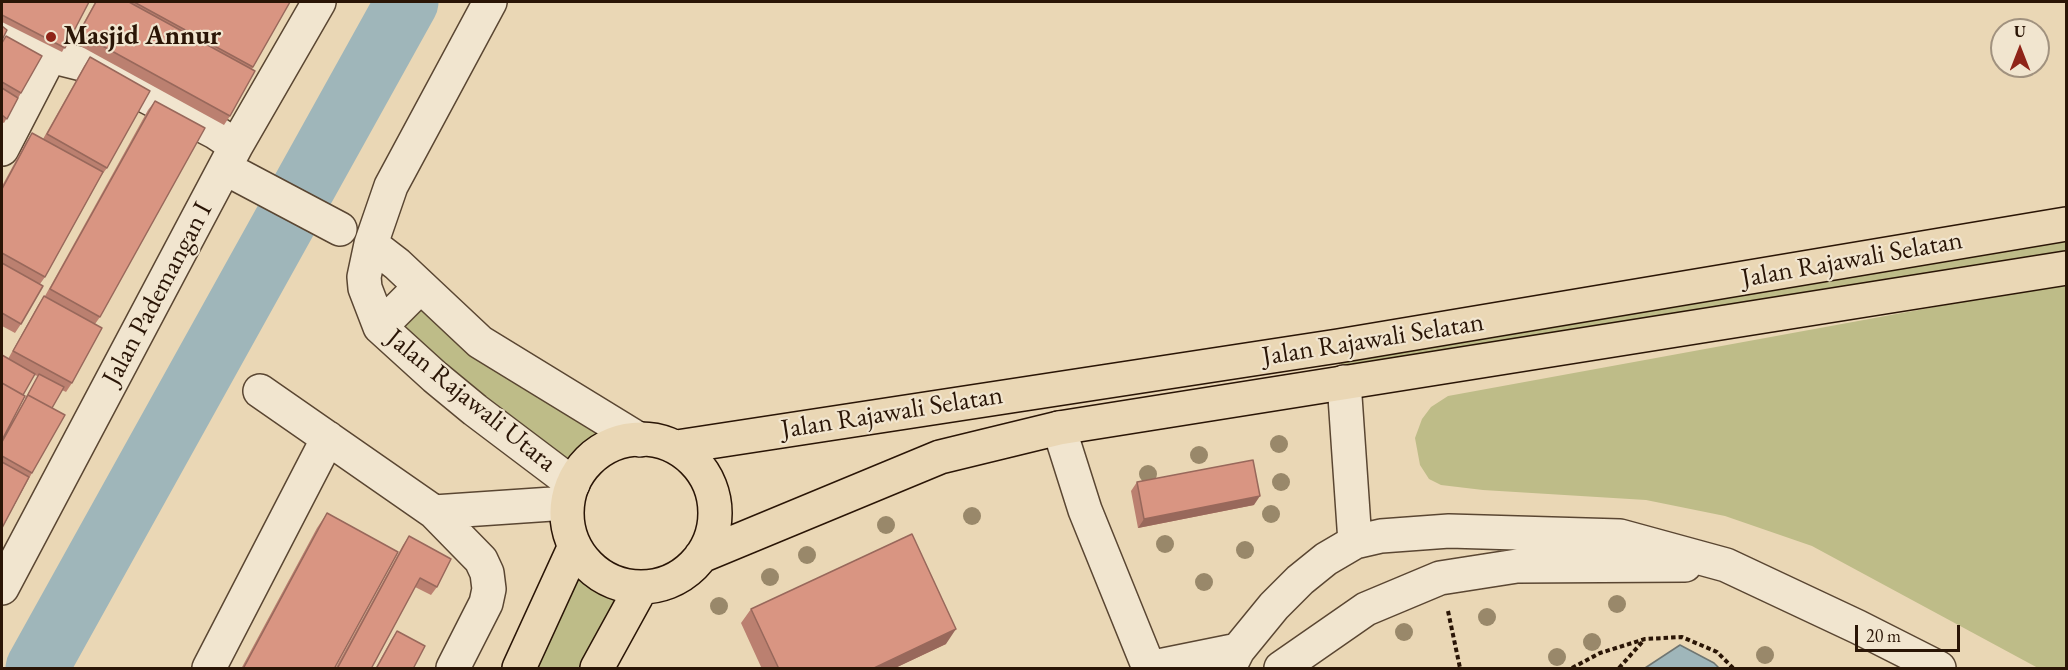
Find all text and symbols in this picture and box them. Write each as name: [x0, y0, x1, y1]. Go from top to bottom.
north arrow: [1990, 18, 2050, 78]
place label: Masjid Annur: [63, 21, 221, 53]
text: U: [2014, 21, 2026, 42]
marker: Masjid Annur: [44, 30, 58, 44]
street label: Jalan Pademangan I: [96, 197, 220, 391]
street label: Jalan Rajawali Selatan: [1739, 225, 1965, 295]
street label: Jalan Rajawali Selatan: [1260, 306, 1486, 374]
street label: Jalan Rajawali Utara: [379, 323, 563, 479]
street label: Jalan Rajawali Selatan: [779, 379, 1005, 447]
scale bar: [1858, 613, 1963, 651]
text: 20 m: [1866, 624, 1901, 647]

